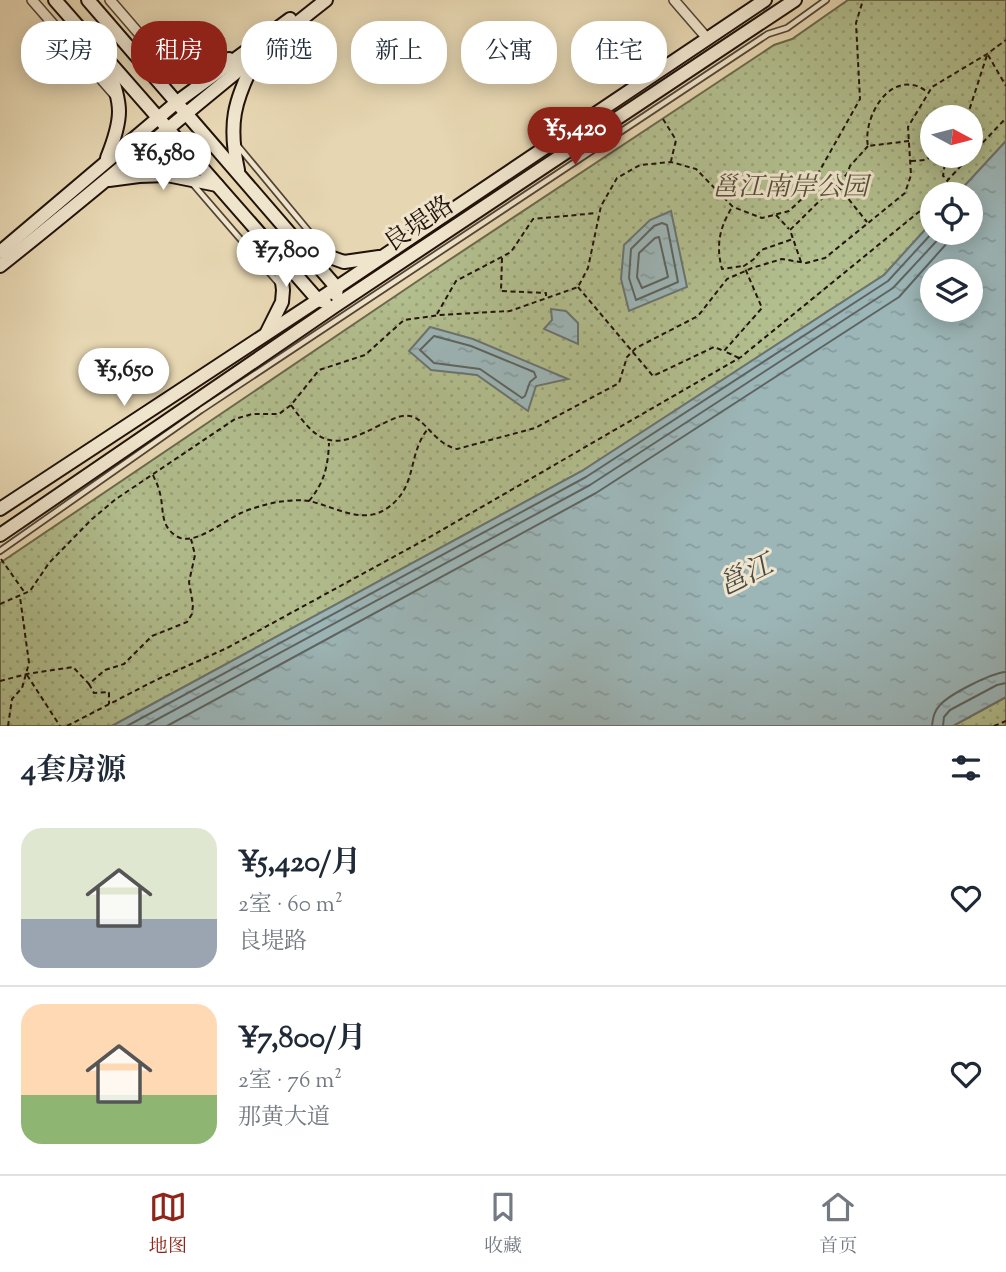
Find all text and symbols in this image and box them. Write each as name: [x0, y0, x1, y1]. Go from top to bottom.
chip: 买房: [21, 21, 117, 84]
chip: 租房: [131, 21, 227, 84]
chip: 筛选: [241, 21, 337, 84]
chip: 新上: [351, 21, 447, 84]
chip: 公寓: [461, 21, 557, 84]
chip: 住宅: [571, 21, 667, 84]
north arrow: [920, 105, 984, 168]
map controls: [920, 105, 983, 322]
pin: ¥5,420: [518, 108, 632, 167]
text: ¥5,420: [544, 113, 606, 146]
pin: ¥6,580: [106, 132, 220, 192]
text: ¥6,580: [131, 138, 195, 171]
park label: 邕江南岸公园: [712, 170, 872, 207]
button: locate: [920, 182, 983, 245]
street label: 良堤路: [377, 188, 462, 262]
pin: ¥7,800: [229, 230, 343, 289]
text: ¥7,800: [253, 235, 319, 268]
button: layers: [920, 259, 983, 322]
pin: ¥5,650: [67, 348, 181, 408]
text: ¥5,650: [94, 354, 154, 387]
water label: 邕江: [712, 545, 784, 607]
icon: filters: [947, 749, 985, 787]
text: 4套房源: [21, 750, 126, 793]
text: ¥5,420/月: [238, 842, 361, 885]
icon: home: [77, 856, 161, 940]
icon: heart: [947, 879, 985, 917]
text: 2室 · 60 m²: [238, 889, 343, 922]
text: 良堤路: [238, 926, 307, 959]
text: ¥7,800/月: [238, 1018, 366, 1061]
icon: home: [77, 1032, 161, 1116]
icon: heart: [947, 1055, 985, 1093]
text: 2室 · 76 m²: [238, 1065, 342, 1098]
text: 那黄大道: [238, 1102, 330, 1135]
tab: 地图: [149, 1188, 187, 1261]
tab: 收藏: [484, 1188, 522, 1261]
tab: 首页: [819, 1188, 857, 1261]

